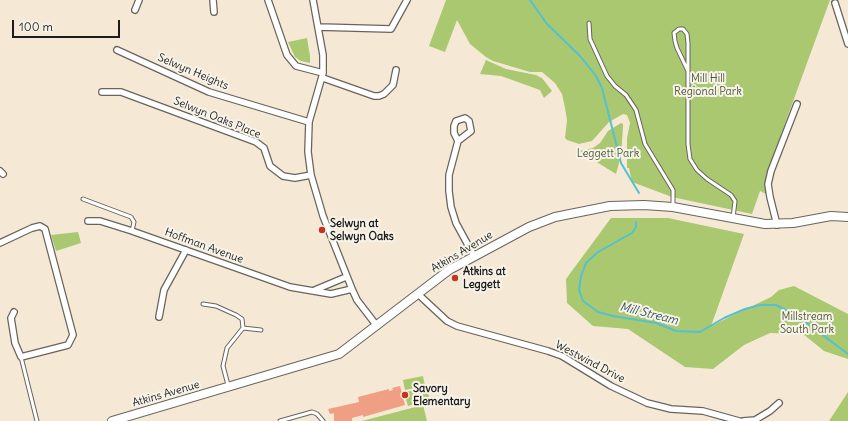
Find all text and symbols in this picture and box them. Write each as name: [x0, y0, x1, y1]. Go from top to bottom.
scale bar: [14, 12, 122, 38]
text: 100 m: [19, 19, 53, 34]
street label: Selwyn Heights: [156, 51, 230, 93]
park label: Mill Hill Regional Park: [674, 72, 742, 98]
street label: Selwyn Oaks Place: [171, 94, 263, 142]
park label: Leggett Park: [577, 147, 639, 161]
place label: Selwyn at Selwyn Oaks: [330, 217, 394, 243]
marker: Selwyn at Selwyn Oaks: [317, 225, 327, 235]
street label: Hoffman Avenue: [163, 226, 245, 266]
street label: Atkins Avenue: [429, 228, 495, 276]
place label: Atkins at Leggett: [463, 265, 506, 291]
marker: Atkins at Leggett: [450, 273, 460, 283]
water label: Mill Stream: [618, 300, 680, 328]
park label: Millstream South Park: [780, 310, 834, 336]
street label: Westwind Drive: [553, 338, 627, 386]
street label: Atkins Avenue: [131, 378, 201, 410]
place label: Savory Elementary: [413, 382, 470, 408]
marker: Savory Elementary: [400, 390, 410, 400]

